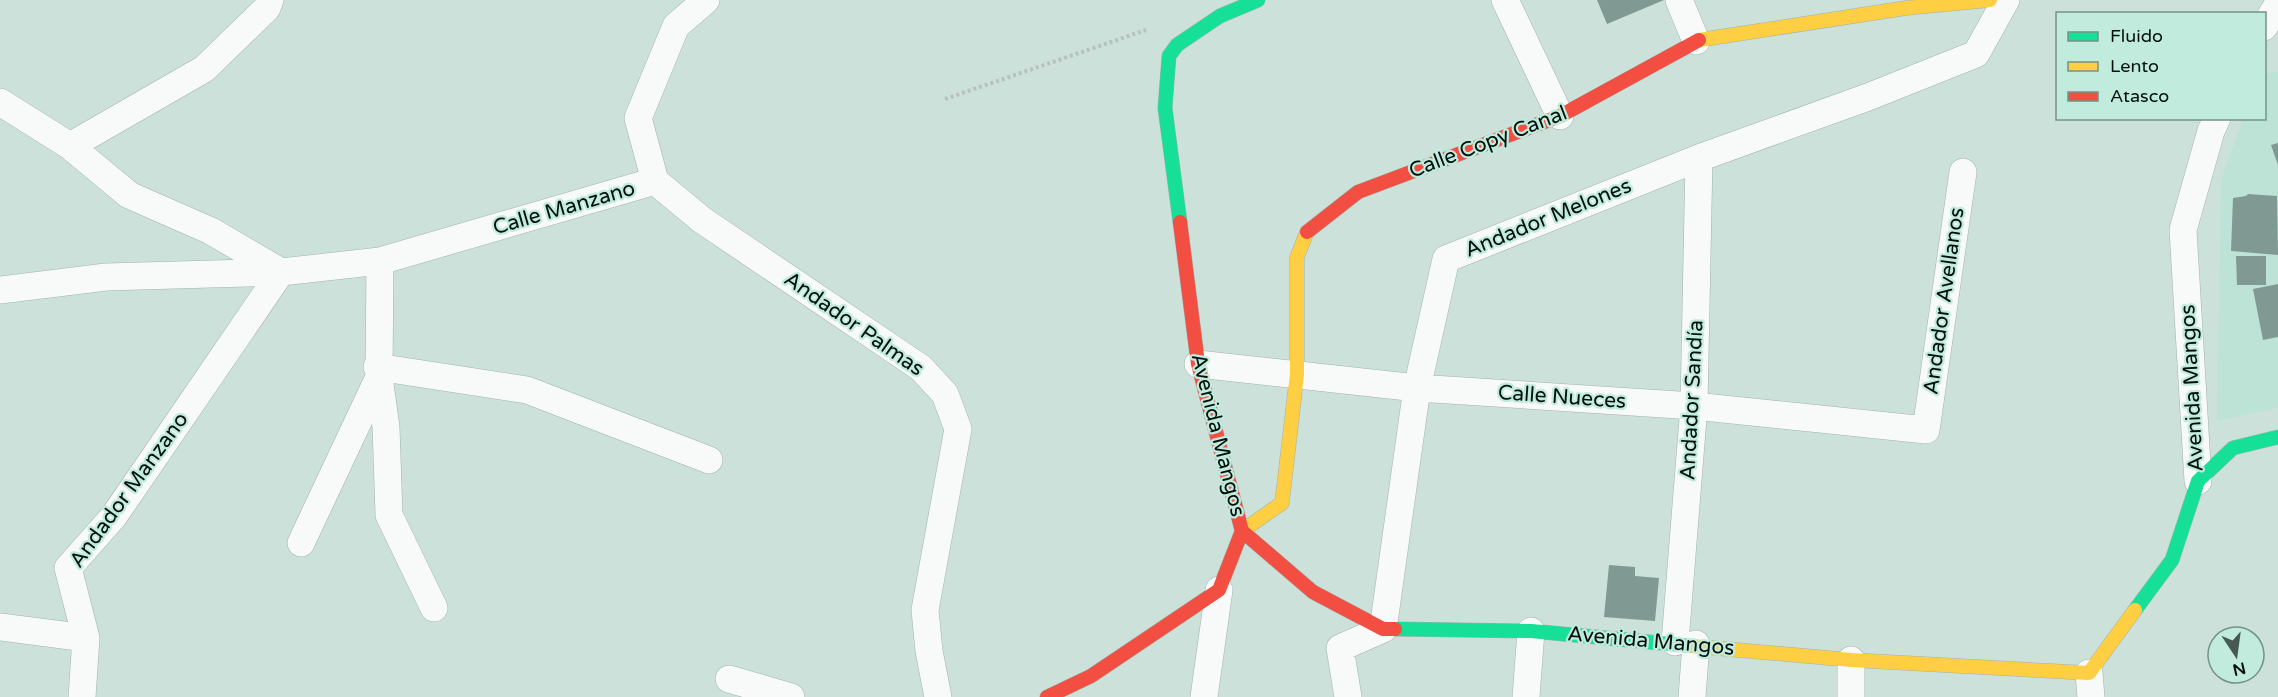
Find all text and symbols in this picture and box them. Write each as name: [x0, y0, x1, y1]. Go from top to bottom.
legend: [2056, 12, 2266, 120]
text: Fluido: [2110, 25, 2163, 47]
text: Lento: [2110, 55, 2159, 77]
text: Atasco: [2110, 85, 2169, 107]
street label: Calle Copy Canal: [1405, 100, 1571, 184]
street label: Andador Melones: [1461, 173, 1635, 263]
street label: Calle Manzano: [490, 176, 638, 240]
street label: Andador Avellanos: [1918, 206, 1970, 396]
street label: Andador Palmas: [779, 267, 929, 381]
street label: Avenida Mangos: [2175, 304, 2209, 472]
street label: Andador Sandía: [1675, 319, 1709, 481]
street label: Avenida Mangos: [1186, 351, 1250, 519]
street label: Calle Nueces: [1497, 380, 1627, 414]
street label: Andador Manzano: [64, 408, 194, 572]
street label: Avenida Mangos: [1567, 621, 1735, 661]
north arrow: [2206, 625, 2266, 685]
text: N: [2231, 657, 2248, 680]

